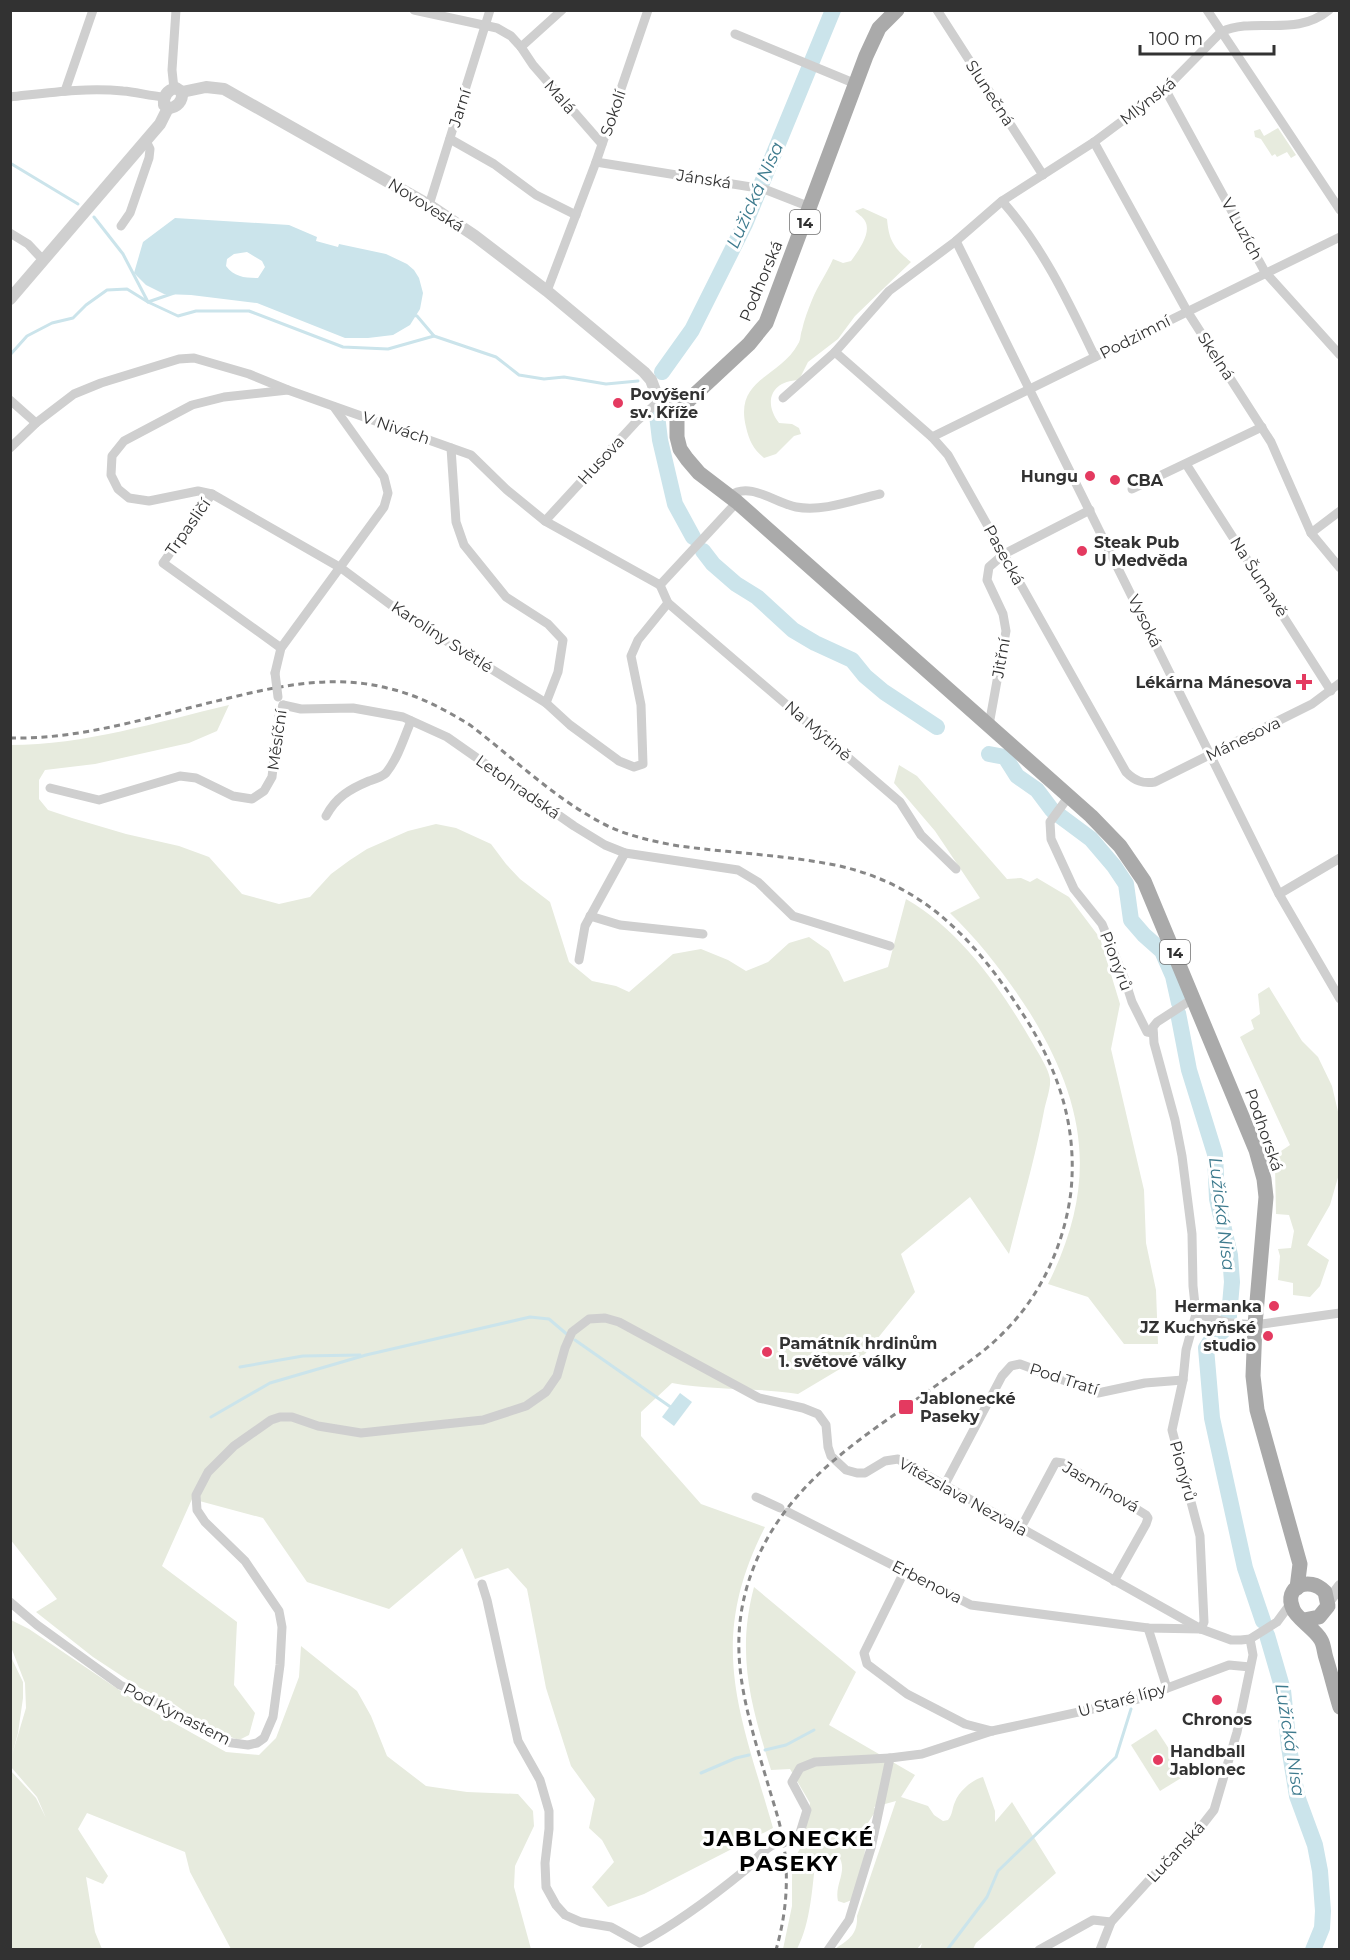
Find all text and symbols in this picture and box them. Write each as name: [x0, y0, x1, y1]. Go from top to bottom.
scale bar: [1140, 18, 1274, 56]
text: 100 m: [1149, 28, 1203, 50]
street label: Slunečná: [962, 57, 1018, 129]
street label: Mlýnská: [1116, 73, 1180, 129]
street label: Malá: [540, 76, 580, 118]
street label: Jarní: [445, 86, 475, 130]
street label: Sokolí: [596, 87, 630, 139]
water label: Lužická Nisa: [722, 138, 788, 252]
street label: Jánská: [674, 165, 733, 193]
street label: Novoveská: [385, 174, 467, 236]
street label: V Luzích: [1217, 195, 1267, 263]
road number: 14: [790, 210, 820, 234]
street label: Podhorská: [735, 238, 787, 324]
street label: Podzimní: [1096, 311, 1174, 363]
street label: Skelná: [1194, 328, 1238, 384]
place label: Povýšení sv. Kříže: [630, 385, 706, 422]
marker: Povýšení sv. Kříže: [611, 396, 625, 410]
street label: V Nivách: [360, 408, 432, 448]
street label: Husova: [574, 432, 628, 488]
place label: Hungu: [1021, 467, 1078, 486]
marker: Hungu: [1083, 469, 1097, 483]
place label: CBA: [1127, 471, 1164, 490]
marker: CBA: [1108, 473, 1122, 487]
street label: Trpasličí: [162, 494, 215, 559]
street label: Pasecká: [980, 522, 1028, 588]
place label: Steak Pub U Medvěda: [1094, 533, 1188, 570]
street label: Na Šumavě: [1226, 533, 1292, 621]
marker: Steak Pub U Medvěda: [1075, 544, 1089, 558]
street label: Vysoká: [1124, 591, 1166, 651]
street label: Karolíny Světlé: [388, 597, 496, 677]
street label: Jitřní: [988, 636, 1014, 680]
place label: Lékárna Mánesova: [1136, 673, 1292, 692]
marker: Lékárna Mánesova: [1297, 675, 1311, 689]
street label: Na Mýtině: [781, 697, 855, 765]
street label: Měsíční: [263, 708, 291, 772]
street label: Mánesova: [1203, 713, 1283, 765]
street label: Letohradská: [472, 751, 564, 823]
street label: Pionýrů: [1096, 929, 1136, 993]
road number: 14: [1160, 940, 1190, 964]
street label: Podhorská: [1241, 1086, 1287, 1174]
water label: Lužická Nisa: [1204, 1156, 1240, 1272]
place label: Hermanka: [1174, 1297, 1262, 1316]
marker: Hermanka: [1267, 1299, 1281, 1313]
place label: JZ Kuchyňské studio: [1139, 1318, 1256, 1355]
marker: JZ Kuchyňské studio: [1261, 1329, 1275, 1343]
place label: Památník hrdinům 1. světové války: [779, 1334, 937, 1371]
marker: Památník hrdinům 1. světové války: [760, 1345, 774, 1359]
street label: Pod Tratí: [1027, 1359, 1102, 1399]
place label: Jablonecké Paseky: [919, 1389, 1016, 1426]
marker: Jablonecké Paseky: [897, 1398, 915, 1416]
street label: Pionýrů: [1166, 1439, 1200, 1503]
street label: Vítězslava Nezvala: [895, 1454, 1031, 1540]
street label: Jasmínová: [1059, 1457, 1143, 1516]
street label: Erbenova: [889, 1556, 965, 1608]
street label: Pod Kynastem: [120, 1679, 234, 1749]
street label: U Staré lípy: [1076, 1679, 1168, 1721]
water label: Lužická Nisa: [1270, 1682, 1310, 1798]
marker: Chronos: [1210, 1693, 1224, 1707]
place label: Chronos: [1182, 1710, 1252, 1729]
place label: Handball Jablonec: [1169, 1742, 1246, 1779]
marker: Handball Jablonec: [1151, 1753, 1165, 1767]
street label: Lučanská: [1143, 1818, 1209, 1886]
district label: JABLONECKÉ PASEKY: [702, 1825, 875, 1877]

